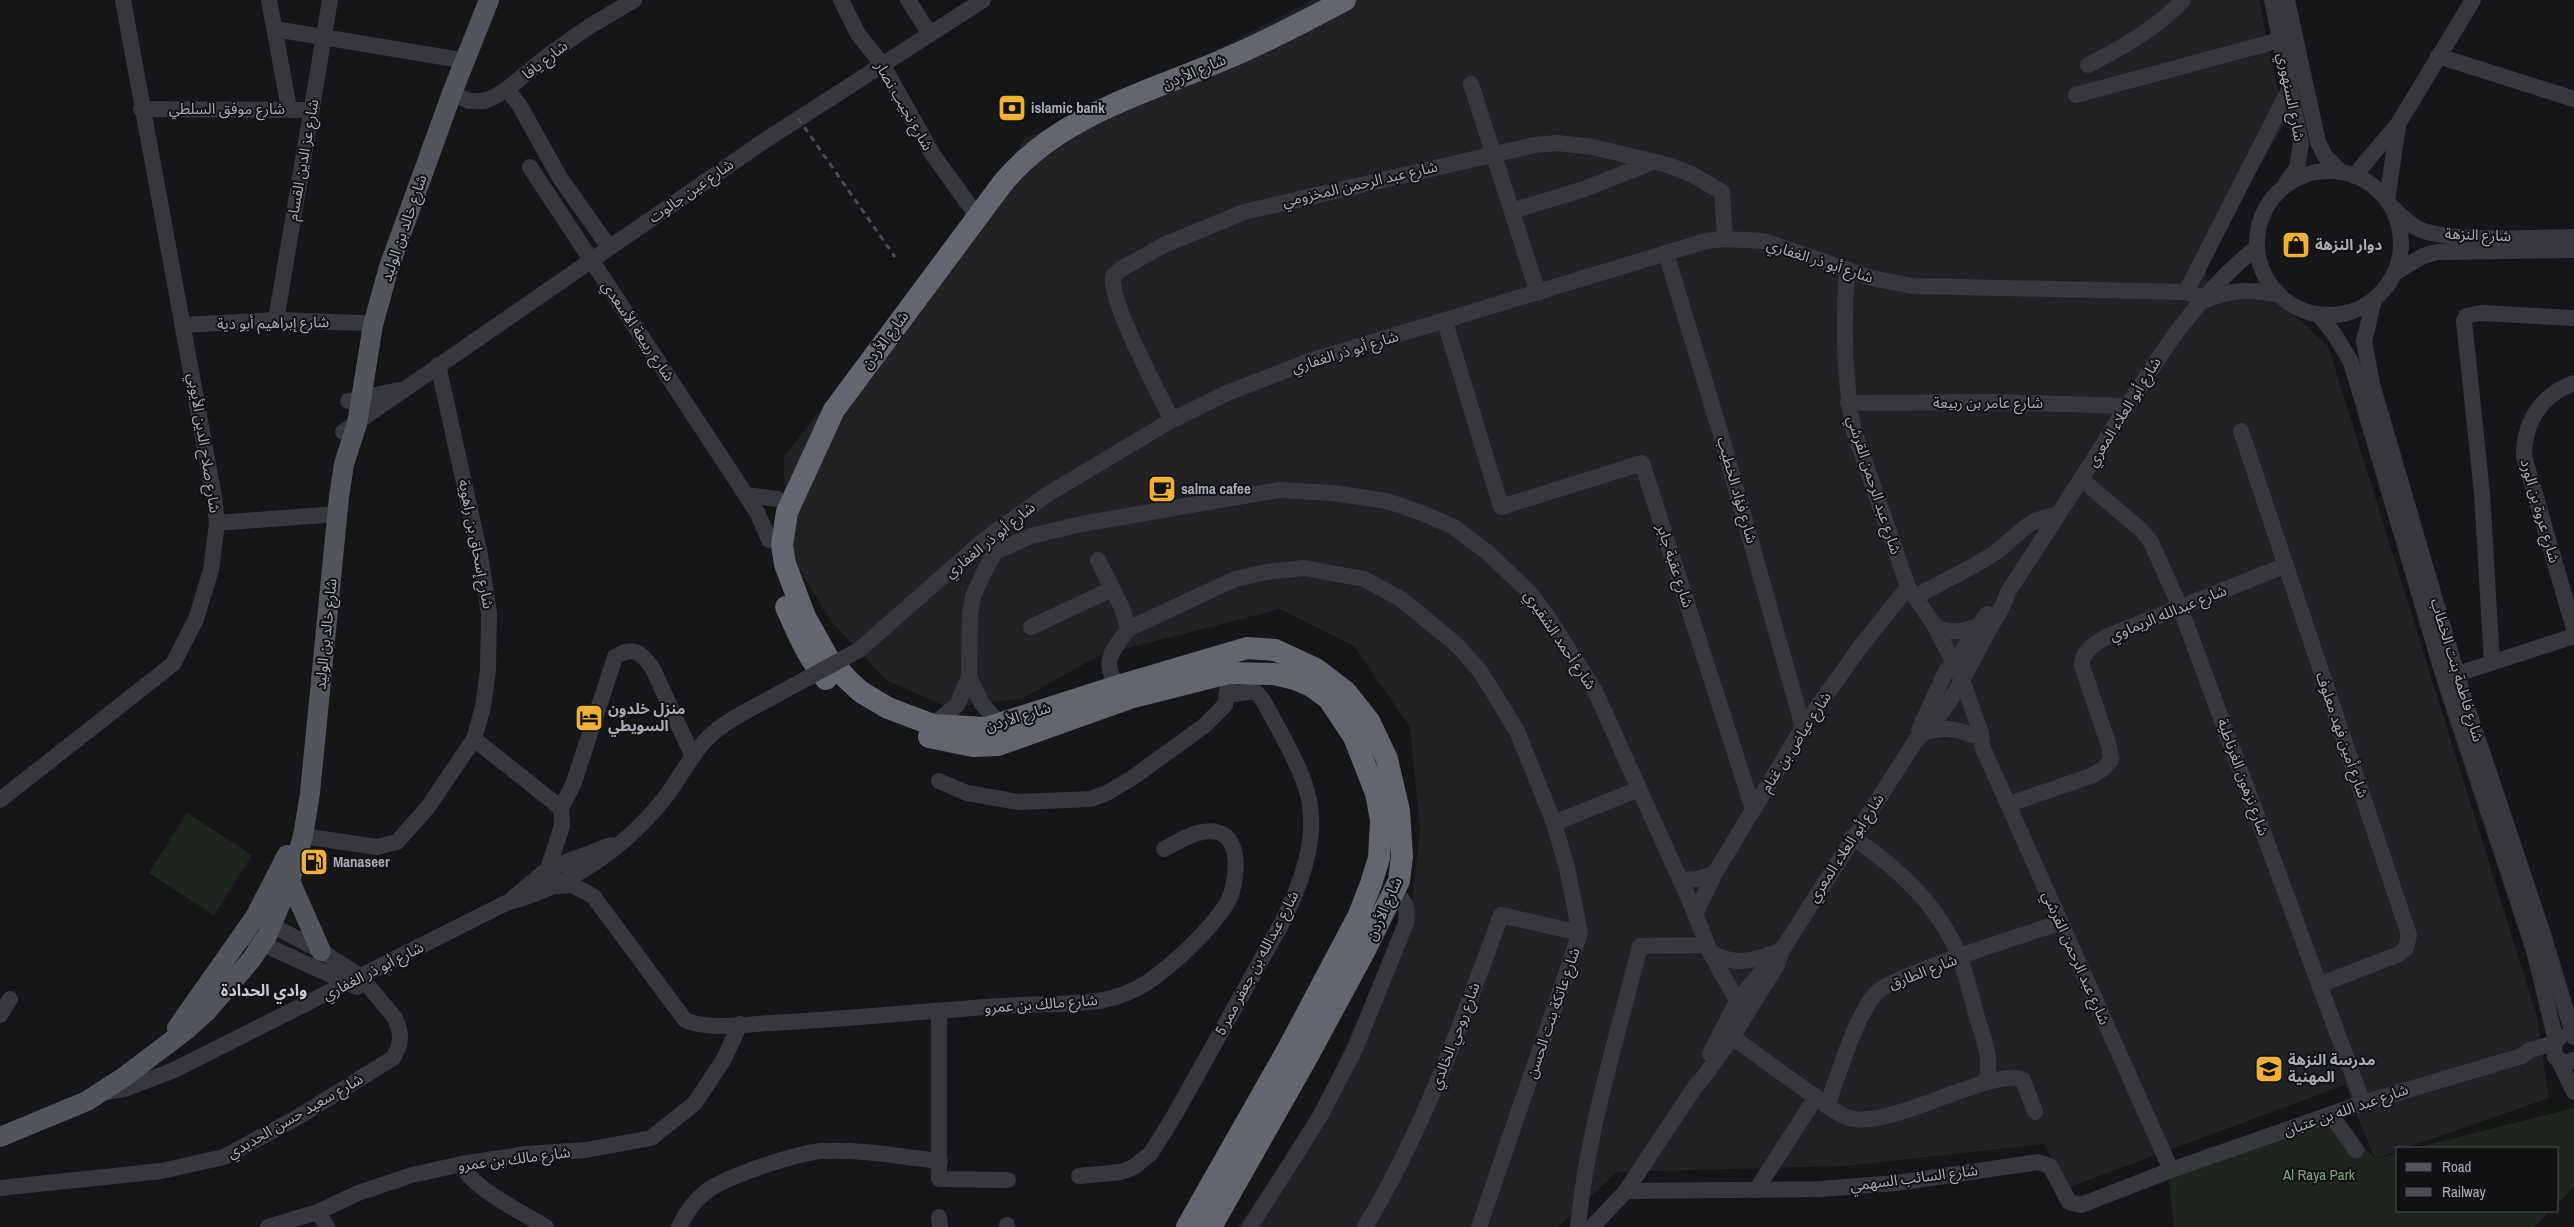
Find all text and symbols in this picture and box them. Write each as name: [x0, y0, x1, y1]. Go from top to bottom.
street label: شارع يافا: [518, 35, 573, 86]
street label: شارع الأردن: [1159, 49, 1230, 96]
street label: شارع السنهوري: [2271, 51, 2310, 144]
street label: شارع نجيب نصار: [868, 56, 939, 155]
bank icon: islamic bank: [997, 93, 1027, 123]
street label: شارع عز الدين القسام: [281, 97, 326, 223]
place label: islamic bank: [1031, 97, 1105, 118]
street label: شارع موفق السلطي: [169, 98, 285, 121]
street label: شارع عين جالوت: [644, 153, 739, 229]
street label: شارع عبد الرحمن المخزومي: [1280, 155, 1440, 214]
street label: شارع خالد بن الوليد: [375, 171, 434, 285]
street label: شارع النزهة: [2444, 223, 2512, 248]
shop icon: دوار النزهة: [2281, 230, 2311, 260]
street label: شارع أبو ذر الغفاري: [1764, 233, 1876, 290]
place label: دوار النزهة: [2315, 234, 2383, 255]
street label: شارع ربيعة الأسعدي: [595, 276, 680, 386]
street label: شارع الأردن: [856, 306, 915, 374]
street label: شارع إبراهيم أبو دية: [217, 311, 330, 336]
street label: شارع أبو ذر الغفاري: [1289, 325, 1402, 380]
street label: شارع أبو العلاء المعري: [2081, 353, 2168, 472]
street label: شارع صلاح الدين الأيوبي: [181, 371, 226, 515]
street label: شارع عامر بن ربيعة: [1933, 392, 2043, 415]
street label: شارع عبد الرحمن القرشي: [1840, 413, 1907, 558]
street label: شارع فؤاد الخطيب: [1710, 434, 1763, 547]
street label: شارع عروة بن الورد: [2514, 456, 2565, 566]
cafe icon: salma cafee: [1147, 474, 1177, 504]
street label: شارع إسحاق بن راهوية: [452, 477, 499, 611]
place label: salma cafee: [1181, 478, 1251, 499]
street label: شارع أبو ذر الغفاري: [940, 496, 1041, 584]
street label: شارع عقبة جابر: [1650, 520, 1699, 611]
street label: شارع خالد بن الوليد: [309, 577, 344, 691]
street label: شارع عبدالله الريماوي: [2106, 579, 2230, 647]
street label: شارع أحمد الشقيري: [1518, 586, 1602, 695]
street label: شارع فاطمة بنت الخطاب: [2424, 595, 2489, 745]
street label: شارع أمين فهد معلوف: [2309, 669, 2374, 801]
street label: شارع عياض بن غنام: [1755, 687, 1838, 797]
street label: شارع الأردن: [983, 697, 1054, 738]
place label: منزل خلدون السويطي: [608, 698, 686, 737]
hotel icon: منزل خلدون السويطي: [574, 703, 604, 733]
street label: شارع نزهون الغرناطية: [2211, 715, 2275, 839]
street label: شارع أبو العلاء المعري: [1802, 789, 1890, 907]
fuel station icon: Manaseer: [299, 847, 329, 877]
place label: Manaseer: [333, 851, 390, 872]
street label: شارع الأردن: [1360, 874, 1409, 945]
street label: شارع عبدالله بن جعفر ممر 5: [1210, 887, 1305, 1040]
street label: شارع عبد الرحمن القرشي: [2036, 887, 2116, 1029]
street label: شارع أبو ذر الغفاري: [319, 936, 428, 1007]
street label: شارع عاتكة بنت الحسن: [1520, 944, 1587, 1082]
street label: شارع الطارق: [1886, 949, 1961, 996]
district label: وادي الحدادة: [221, 979, 307, 1004]
street label: شارع روحي الخالدي: [1425, 979, 1487, 1093]
street label: شارع مالك بن عمرو: [984, 989, 1099, 1020]
place label: مدرسة النزهة المهنية: [2288, 1049, 2375, 1087]
school or university icon: مدرسة النزهة المهنية: [2254, 1054, 2284, 1084]
street label: شارع سعيد حسن الحديدي: [223, 1068, 368, 1165]
street label: شارع عبد الله بن عتبان: [2281, 1078, 2412, 1143]
street label: شارع مالك بن عمرو: [456, 1141, 572, 1178]
legend: [2396, 1147, 2559, 1212]
text: Road: [2442, 1156, 2471, 1177]
street label: شارع السائب السهمي: [1849, 1159, 1980, 1198]
park label: Al Raya Park: [2282, 1164, 2356, 1185]
text: Railway: [2442, 1181, 2487, 1202]

